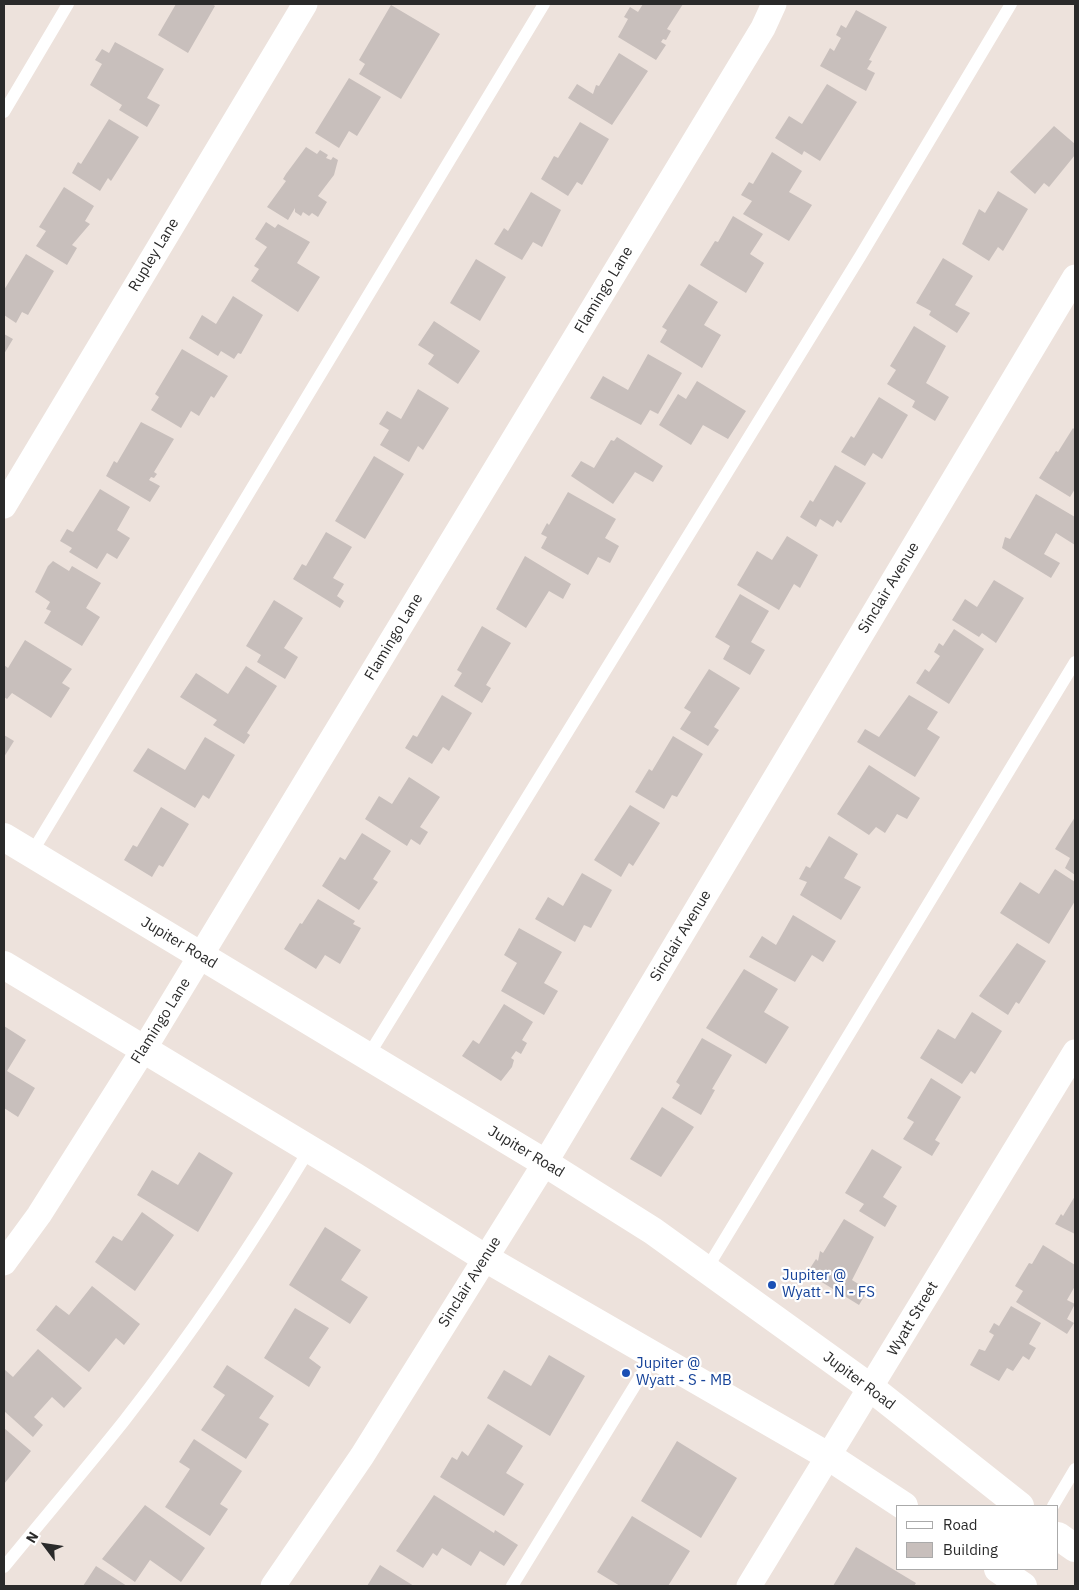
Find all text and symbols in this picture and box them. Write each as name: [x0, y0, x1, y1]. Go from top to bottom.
street label: Rupley Lane: [125, 215, 183, 295]
street label: Flamingo Lane: [571, 243, 637, 337]
street label: Sinclair Avenue: [855, 539, 923, 637]
street label: Flamingo Lane: [361, 590, 427, 684]
street label: Sinclair Avenue: [647, 887, 715, 985]
street label: Jupiter Road: [138, 913, 220, 973]
street label: Flamingo Lane: [127, 975, 195, 1067]
street label: Jupiter Road: [485, 1122, 567, 1182]
street label: Sinclair Avenue: [435, 1233, 505, 1331]
place label: Jupiter @ Wyatt - N - FS: [782, 1267, 875, 1302]
street label: Wyatt Street: [884, 1278, 942, 1360]
marker: Jupiter @ Wyatt - N - FS: [766, 1279, 778, 1291]
street label: Jupiter Road: [819, 1348, 899, 1414]
place label: Jupiter @ Wyatt - S - MB: [636, 1355, 732, 1390]
marker: Jupiter @ Wyatt - S - MB: [620, 1367, 632, 1379]
legend: [896, 1505, 1059, 1570]
text: Road: [943, 1515, 978, 1534]
north arrow: [20, 1520, 70, 1570]
text: N: [22, 1528, 42, 1546]
text: Building: [943, 1540, 998, 1559]

